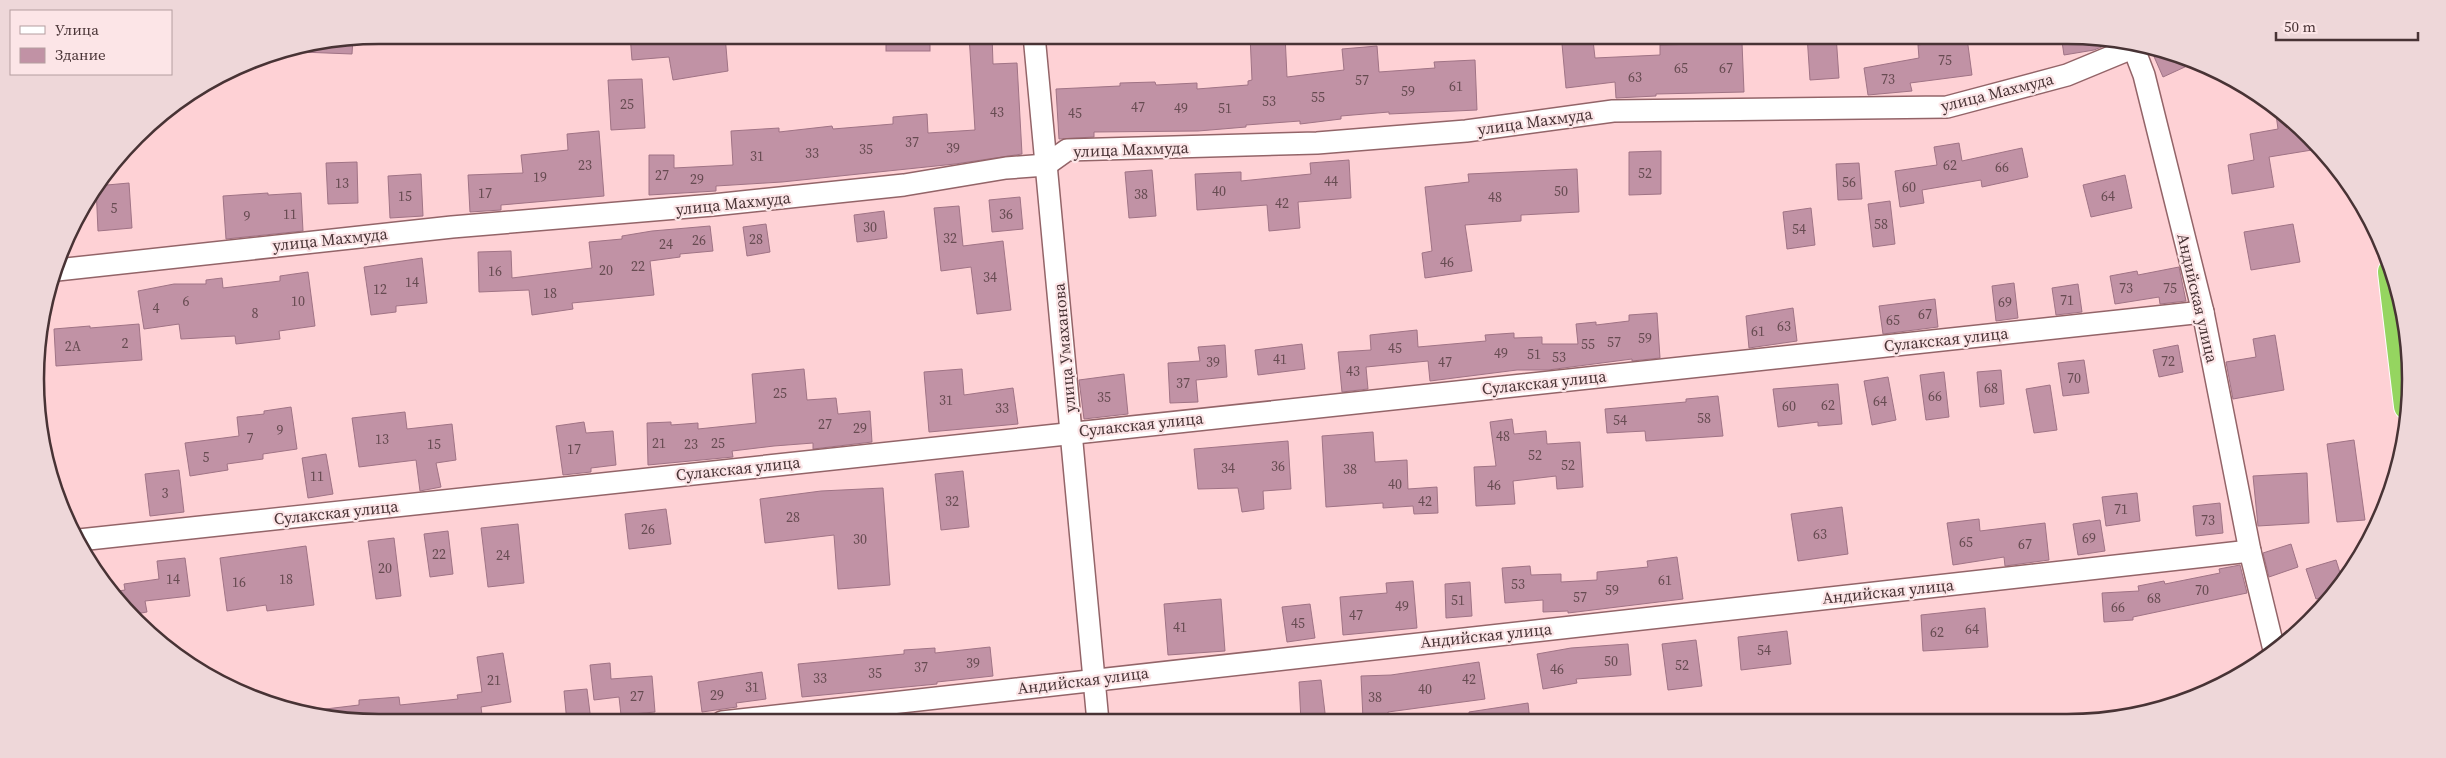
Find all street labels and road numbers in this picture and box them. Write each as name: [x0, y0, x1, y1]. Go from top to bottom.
street label: улица Махмуда: [1938, 67, 2057, 117]
street label: улица Махмуда: [1476, 102, 1595, 140]
street label: улица Махмуда: [1073, 136, 1190, 162]
street label: улица Махмуда: [674, 186, 792, 220]
street label: улица Махмуда: [271, 222, 389, 256]
street label: Андийская улица: [2172, 231, 2224, 366]
street label: улица Умаханова: [1047, 281, 1081, 414]
street label: Сулакская улица: [1883, 321, 2010, 356]
street label: Сулакская улица: [1481, 364, 1608, 399]
street label: Сулакская улица: [1078, 406, 1205, 441]
street label: Сулакская улица: [675, 450, 802, 485]
street label: Сулакская улица: [273, 494, 400, 529]
street label: Андийская улица: [1821, 573, 1956, 609]
street label: Андийская улица: [1419, 617, 1554, 653]
street label: Андийская улица: [1016, 661, 1151, 699]

